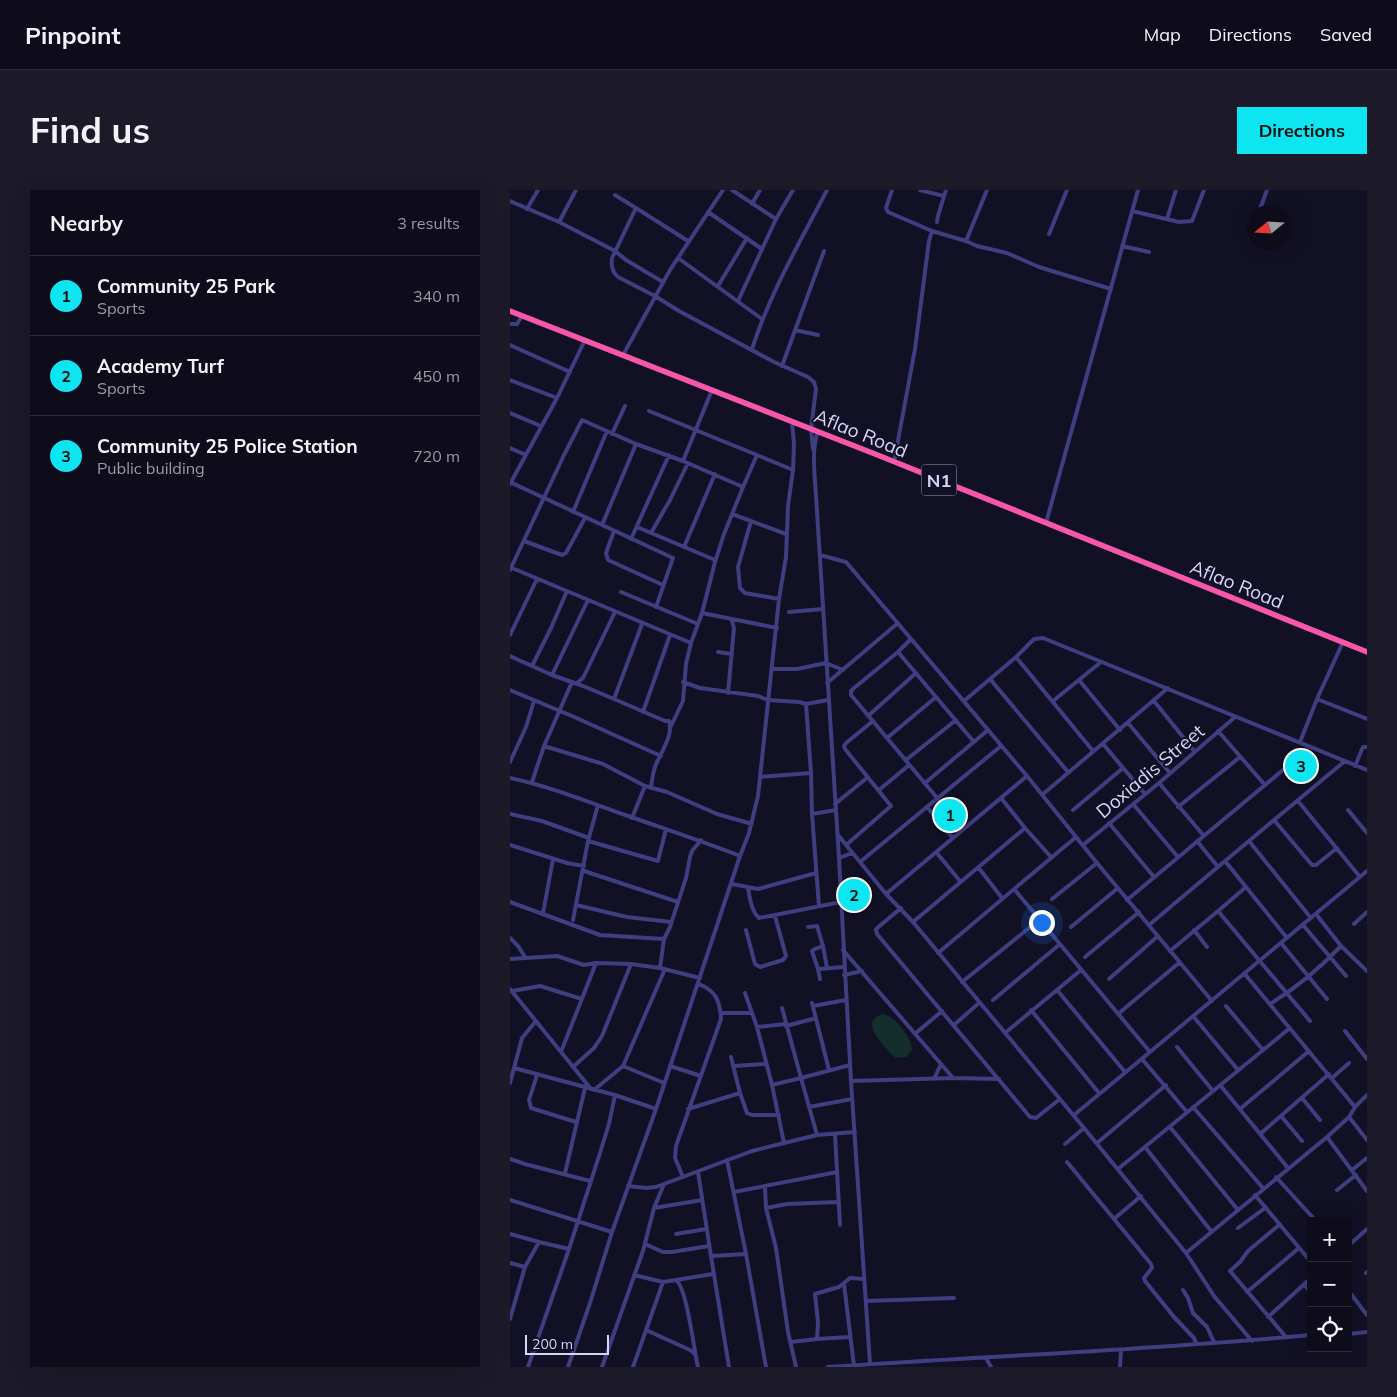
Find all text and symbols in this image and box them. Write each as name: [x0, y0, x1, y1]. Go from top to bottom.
text: Pinpoint: [25, 20, 121, 50]
text: Map: [1144, 23, 1181, 46]
text: Directions: [1209, 23, 1292, 46]
text: Saved: [1320, 23, 1372, 46]
button: Directions: [1237, 107, 1367, 154]
text: Find us: [30, 108, 150, 152]
north arrow: [1247, 205, 1292, 250]
text: Nearby: [50, 210, 123, 236]
text: 3 results: [397, 213, 460, 233]
text: Community 25 Park: [97, 274, 275, 298]
text: 1: [61, 286, 71, 306]
text: 340 m: [413, 286, 460, 306]
text: Sports: [97, 298, 145, 318]
text: Academy Turf: [97, 354, 224, 378]
text: 2: [61, 366, 71, 386]
text: 450 m: [413, 366, 460, 386]
text: Sports: [97, 378, 145, 398]
street label: Aflao Road: [811, 403, 911, 463]
text: Community 25 Police Station: [97, 434, 358, 458]
text: 3: [61, 446, 71, 466]
text: 720 m: [413, 446, 460, 466]
text: Public building: [97, 458, 205, 478]
road number: N1: [922, 464, 956, 496]
street label: Aflao Road: [1187, 554, 1287, 614]
street label: Doxiadis Street: [1091, 719, 1209, 823]
pin: 3: [1285, 747, 1317, 785]
pin: 1: [934, 796, 966, 834]
pin: 2: [838, 876, 870, 914]
your location: [1029, 910, 1055, 936]
map controls: [1307, 1217, 1352, 1352]
button: +: [1307, 1217, 1352, 1262]
button: −: [1307, 1262, 1352, 1307]
button: locate: [1307, 1307, 1352, 1352]
scale bar: [525, 1332, 609, 1355]
text: 200 m: [532, 1335, 573, 1353]

